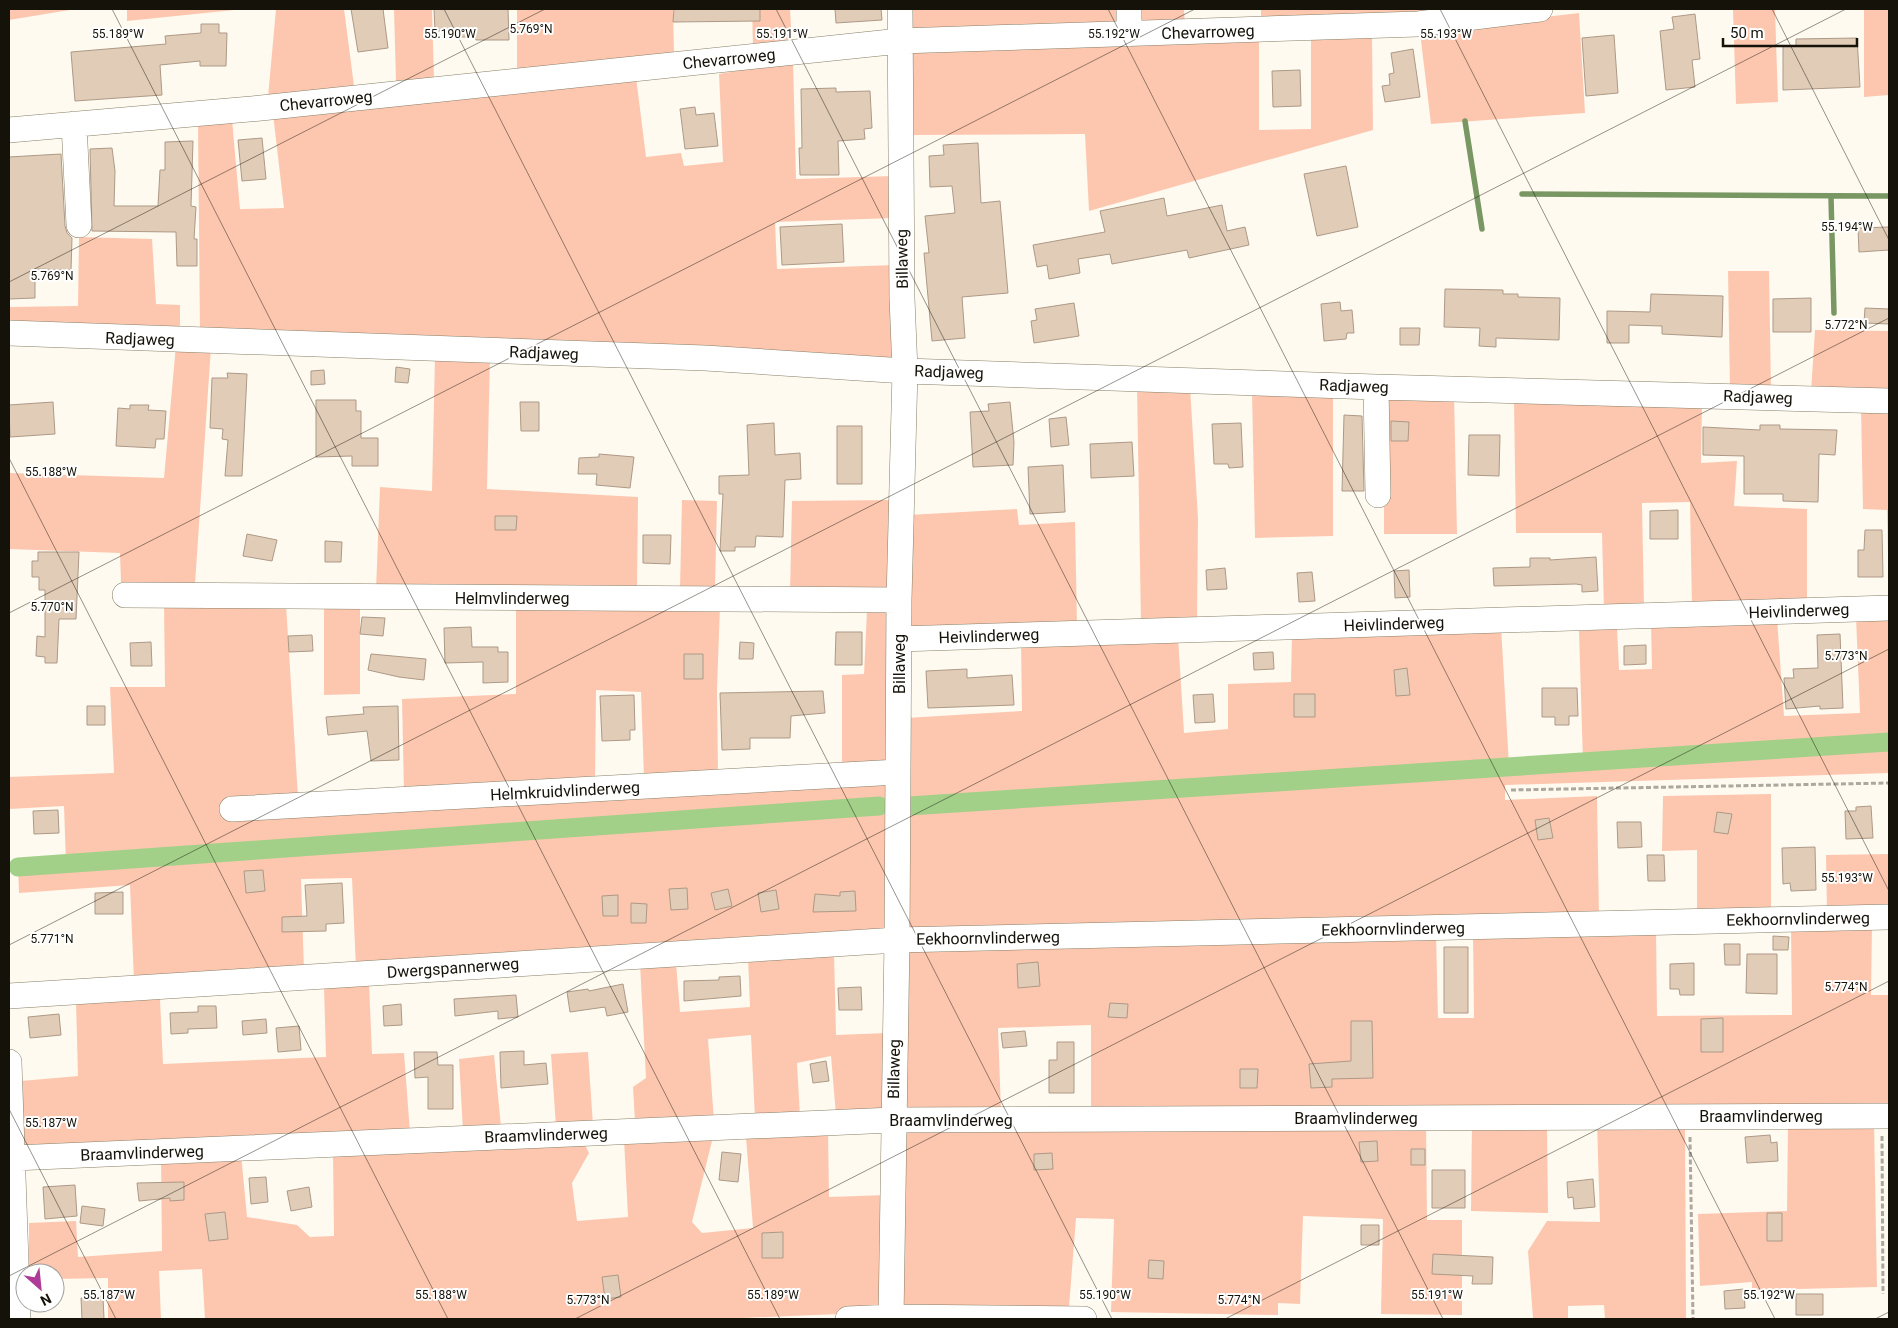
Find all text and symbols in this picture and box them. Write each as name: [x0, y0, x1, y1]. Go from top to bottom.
scale bar: [1723, 15, 1857, 47]
street label: Chevarroweg: [1161, 21, 1255, 43]
text: 5.769°N: [509, 22, 553, 36]
text: 50 m: [1730, 24, 1764, 42]
text: 55.189°W: [92, 27, 144, 41]
text: 55.190°W: [424, 27, 476, 41]
text: 55.191°W: [756, 27, 808, 41]
text: 55.192°W: [1088, 27, 1140, 41]
text: 55.193°W: [1420, 27, 1472, 41]
street label: Chevarroweg: [682, 45, 776, 73]
street label: Chevarroweg: [279, 87, 373, 115]
text: 55.194°W: [1821, 220, 1873, 234]
street label: Billaweg: [892, 229, 912, 289]
text: 5.769°N: [30, 269, 74, 283]
text: 5.772°N: [1824, 318, 1868, 332]
street label: Radjaweg: [105, 328, 175, 350]
street label: Radjaweg: [509, 342, 579, 364]
street label: Radjaweg: [914, 361, 984, 383]
street label: Radjaweg: [1319, 375, 1389, 397]
street label: Radjaweg: [1723, 386, 1793, 408]
text: 55.188°W: [25, 465, 77, 479]
street label: Helmvlinderweg: [455, 589, 569, 608]
text: 5.770°N: [30, 600, 74, 614]
street label: Heivlinderweg: [1748, 600, 1850, 622]
street label: Heivlinderweg: [1343, 613, 1445, 635]
street label: Heivlinderweg: [938, 625, 1040, 647]
street label: Billaweg: [890, 634, 909, 694]
text: 5.773°N: [1824, 649, 1868, 663]
street label: Helmkruidvlinderweg: [490, 778, 640, 804]
text: 55.193°W: [1821, 871, 1873, 885]
street label: Eekhoornvlinderweg: [1726, 908, 1870, 930]
street label: Eekhoornvlinderweg: [1321, 918, 1465, 940]
street label: Eekhoornvlinderweg: [916, 927, 1060, 949]
text: 5.771°N: [30, 932, 74, 946]
street label: Dwergspannerweg: [386, 954, 520, 982]
text: 5.774°N: [1824, 980, 1868, 994]
street label: Billaweg: [884, 1039, 904, 1099]
street label: Braamvlinderweg: [1699, 1107, 1823, 1126]
street label: Braamvlinderweg: [1294, 1109, 1418, 1128]
street label: Braamvlinderweg: [889, 1111, 1013, 1130]
text: 55.187°W: [25, 1116, 77, 1130]
street label: Braamvlinderweg: [484, 1123, 608, 1147]
street label: Braamvlinderweg: [80, 1141, 204, 1165]
north arrow: [15, 1263, 65, 1313]
text: 55.187°W: [83, 1288, 135, 1302]
text: 55.188°W: [415, 1288, 467, 1302]
text: 55.189°W: [747, 1288, 799, 1302]
text: 55.190°W: [1079, 1288, 1131, 1302]
text: 55.191°W: [1411, 1288, 1463, 1302]
text: 55.192°W: [1743, 1288, 1795, 1302]
text: N: [38, 1290, 54, 1309]
text: 5.773°N: [566, 1293, 610, 1307]
text: 5.774°N: [1217, 1293, 1261, 1307]

